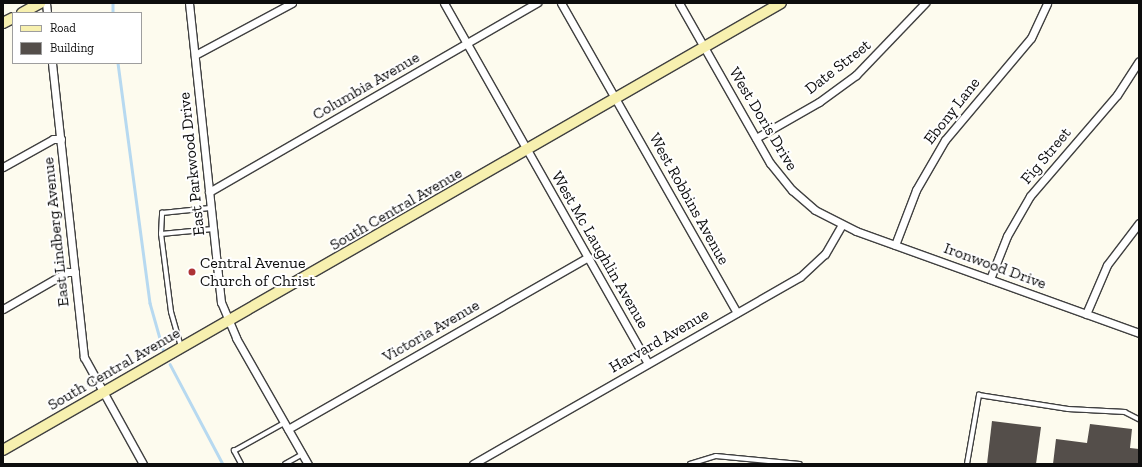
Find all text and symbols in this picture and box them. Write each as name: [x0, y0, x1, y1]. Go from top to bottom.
legend: [12, 12, 142, 64]
text: Road: [50, 21, 76, 35]
street label: Date Street: [801, 35, 875, 99]
text: Building: [50, 41, 94, 55]
street label: Columbia Avenue: [309, 48, 423, 124]
street label: West Doris Drive: [725, 64, 801, 174]
street label: Ebony Lane: [920, 74, 984, 148]
street label: East Parkwood Drive: [175, 91, 209, 237]
street label: Fig Street: [1017, 124, 1075, 188]
street label: West Robbins Avenue: [645, 130, 733, 268]
street label: East Lindberg Avenue: [39, 156, 73, 308]
street label: South Central Avenue: [326, 163, 466, 255]
street label: West Mc Laughlin Avenue: [547, 168, 653, 332]
street label: Ironwood Drive: [941, 239, 1049, 293]
place label: Central Avenue Church of Christ: [200, 253, 315, 291]
marker: Central Avenue Church of Christ: [187, 267, 197, 277]
street label: Victoria Avenue: [379, 295, 483, 367]
street label: Harvard Avenue: [606, 305, 712, 377]
street label: South Central Avenue: [44, 323, 184, 415]

